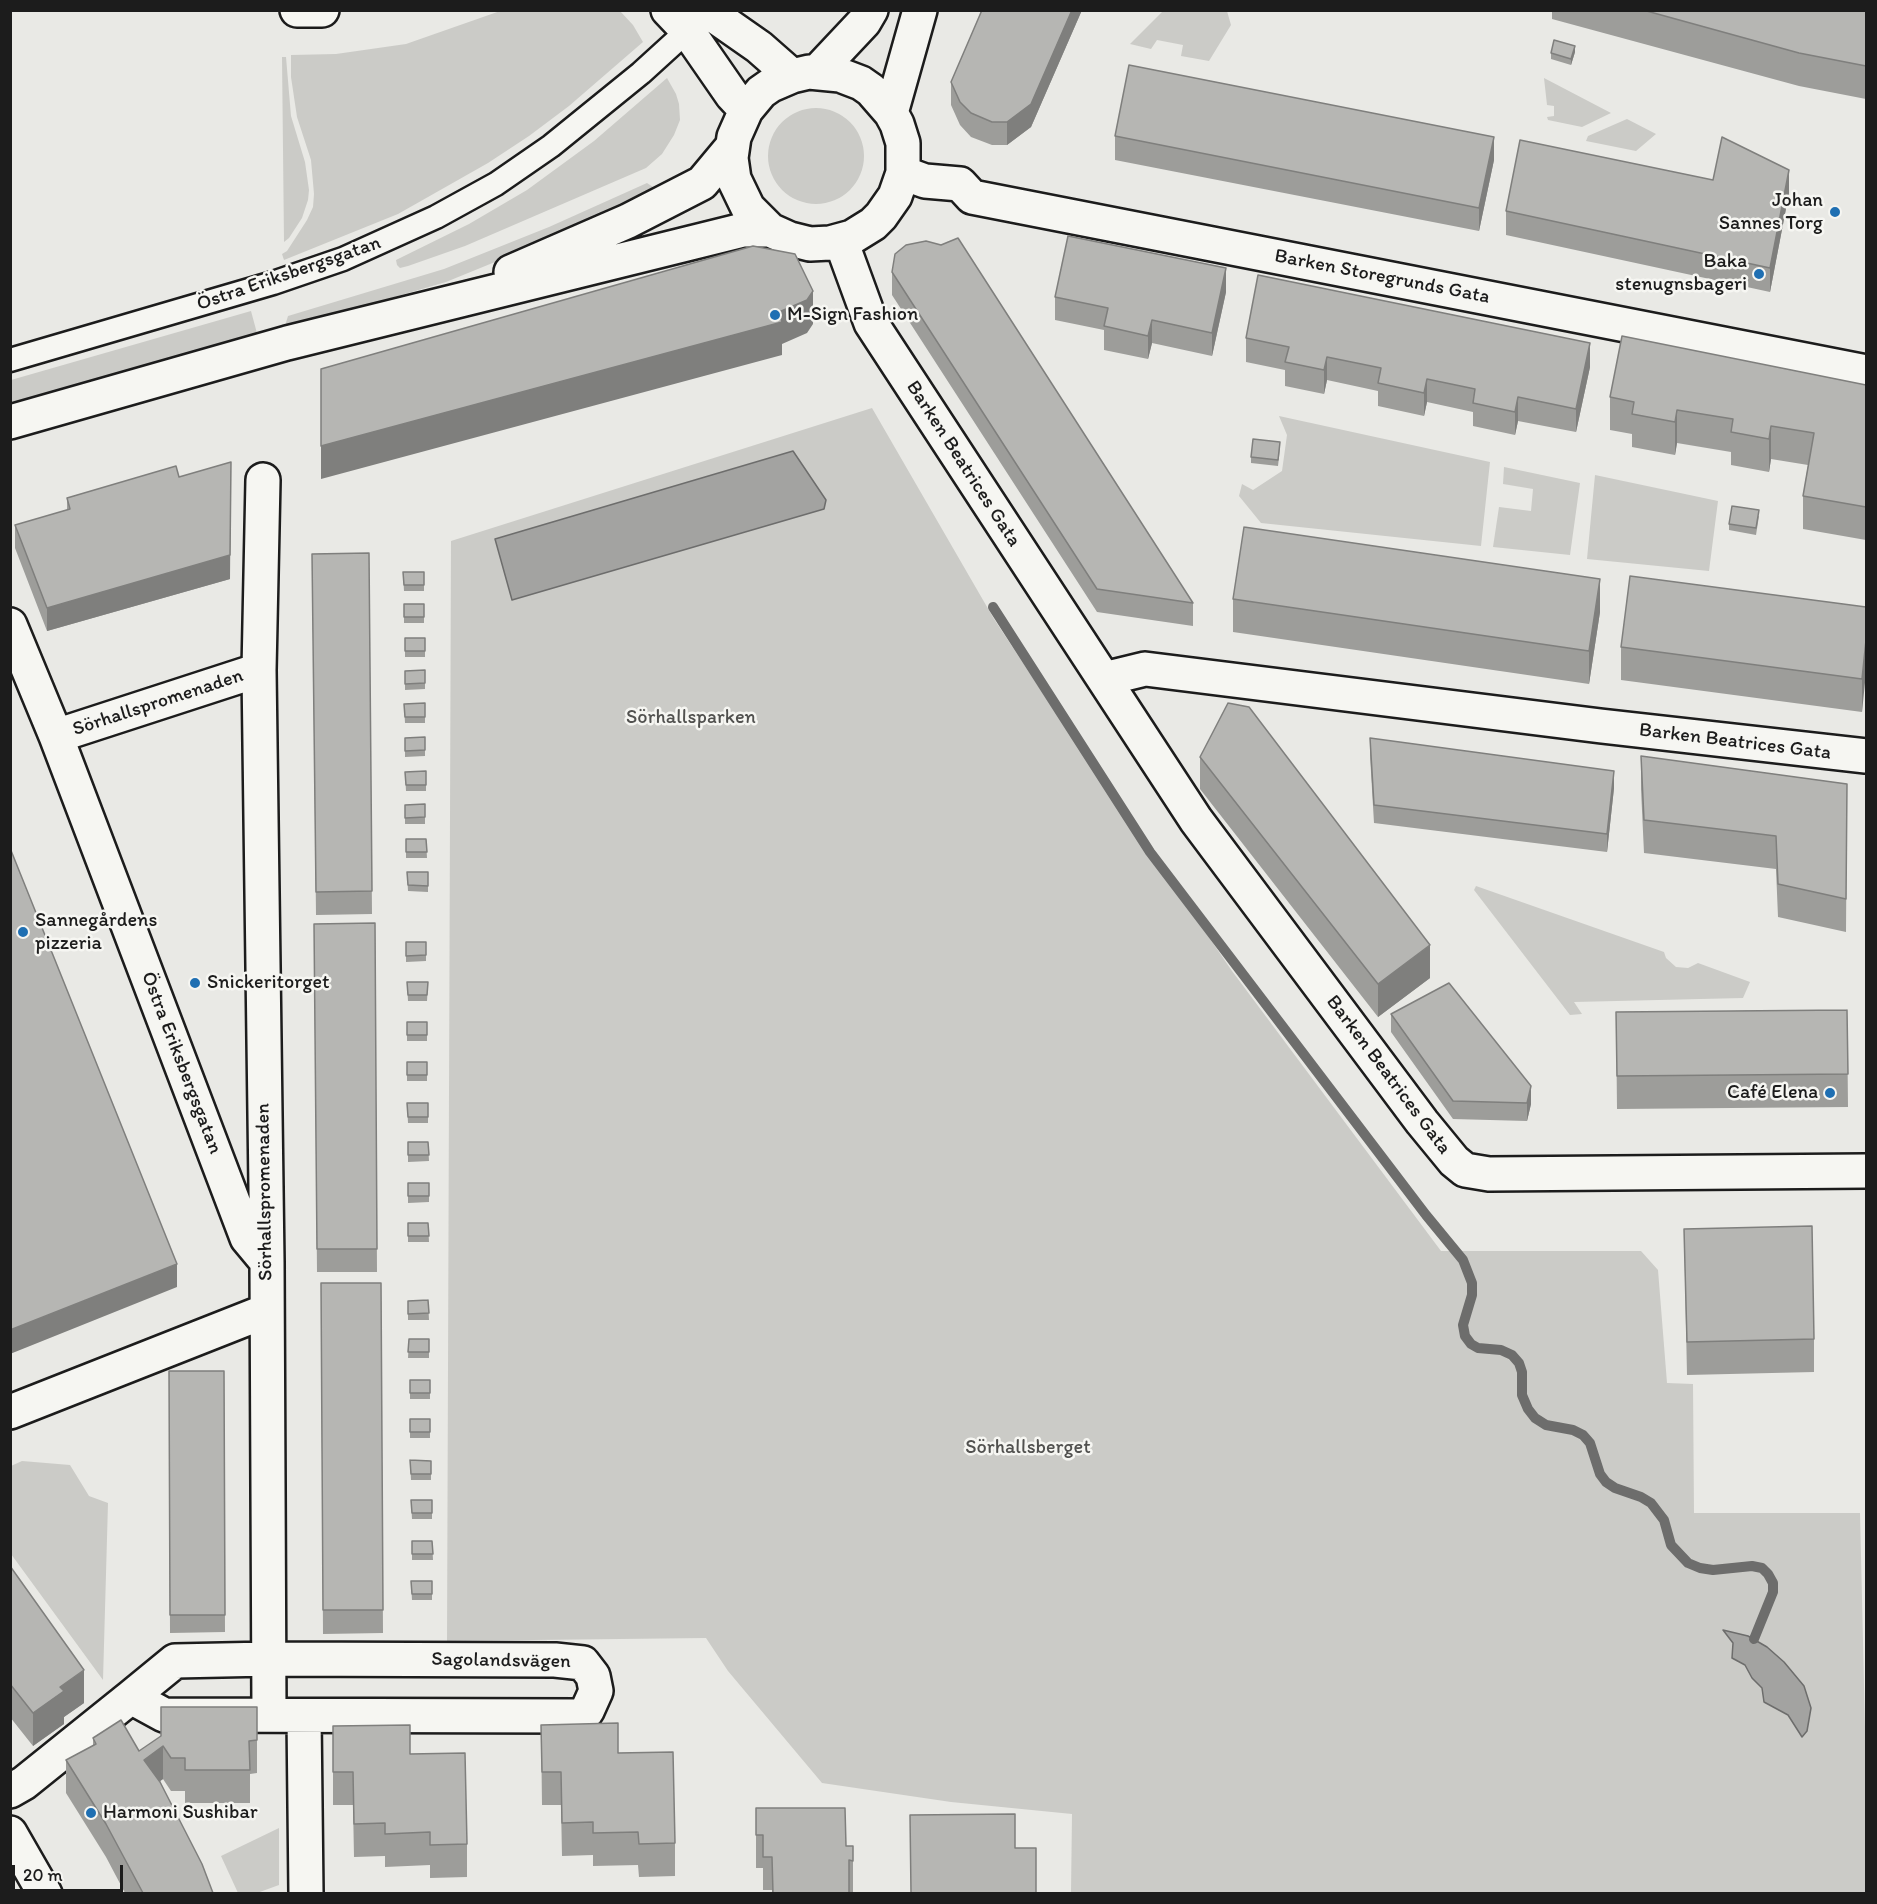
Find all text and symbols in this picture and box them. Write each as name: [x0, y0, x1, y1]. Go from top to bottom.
place label: Johan Sannes Torg: [1719, 189, 1823, 236]
marker: Johan Sannes Torg: [1828, 205, 1842, 219]
street label: Östra Eriksbergsgatan: [194, 231, 384, 317]
street label: Barken Storegrunds Gata: [1272, 244, 1492, 310]
place label: Baka stenugnsbageri: [1615, 250, 1747, 297]
marker: Baka stenugnsbageri: [1752, 267, 1766, 281]
place label: M-Sign Fashion: [787, 303, 918, 327]
marker: M-Sign Fashion: [768, 308, 782, 322]
street label: Barken Beatrices Gata: [900, 377, 1026, 551]
street label: Sörhallspromenaden: [70, 664, 246, 742]
park label: Sörhallsparken: [626, 706, 756, 730]
street label: Barken Beatrices Gata: [1638, 718, 1832, 766]
place label: Sannegårdens pizzeria: [35, 909, 157, 956]
marker: Sannegårdens pizzeria: [16, 925, 30, 939]
street label: Östra Eriksbergsgatan: [135, 968, 227, 1158]
place label: Snickeritorget: [207, 971, 330, 995]
marker: Snickeritorget: [188, 976, 202, 990]
street label: Barken Beatrices Gata: [1320, 991, 1456, 1159]
place label: Café Elena: [1727, 1081, 1818, 1105]
marker: Café Elena: [1823, 1086, 1837, 1100]
street label: Sörhallspromenaden: [251, 1103, 279, 1281]
park label: Sörhallsberget: [965, 1436, 1091, 1460]
street label: Sagolandsvägen: [431, 1648, 571, 1674]
place label: Harmoni Sushibar: [103, 1801, 258, 1825]
marker: Harmoni Sushibar: [84, 1806, 98, 1820]
scale bar: [15, 1853, 126, 1891]
text: 20 m: [23, 1864, 63, 1886]

